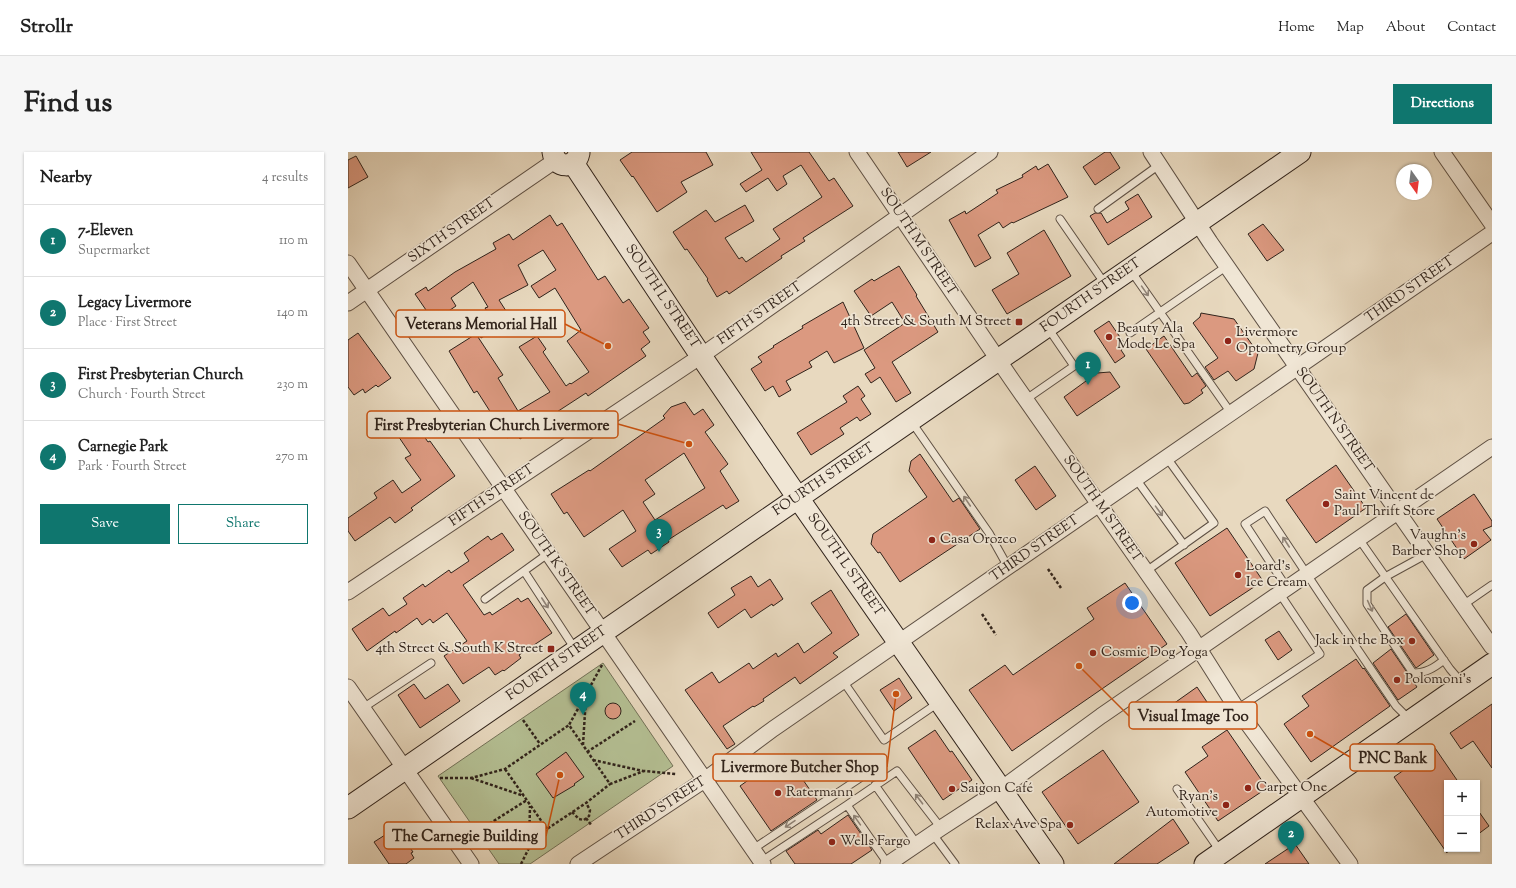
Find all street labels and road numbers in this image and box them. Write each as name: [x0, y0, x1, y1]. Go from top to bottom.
street label: SOUTH M STREET: [874, 184, 962, 300]
street label: SIXTH STREET: [404, 193, 500, 269]
street label: SOUTH L STREET: [620, 241, 704, 353]
street label: THIRD STREET: [1361, 252, 1459, 328]
street label: FOURTH STREET: [1037, 254, 1146, 338]
street label: FIFTH STREET: [714, 277, 806, 351]
street label: SOUTH N STREET: [1290, 363, 1378, 477]
street label: FOURTH STREET: [769, 438, 879, 522]
street label: SOUTH M STREET: [1058, 451, 1147, 567]
street label: FIFTH STREET: [445, 460, 539, 532]
street label: SOUTH K STREET: [512, 508, 600, 621]
street label: SOUTH L STREET: [802, 509, 888, 621]
street label: THIRD STREET: [986, 511, 1084, 587]
street label: FOURTH STREET: [503, 622, 612, 706]
street label: THIRD STREET: [612, 772, 710, 846]

